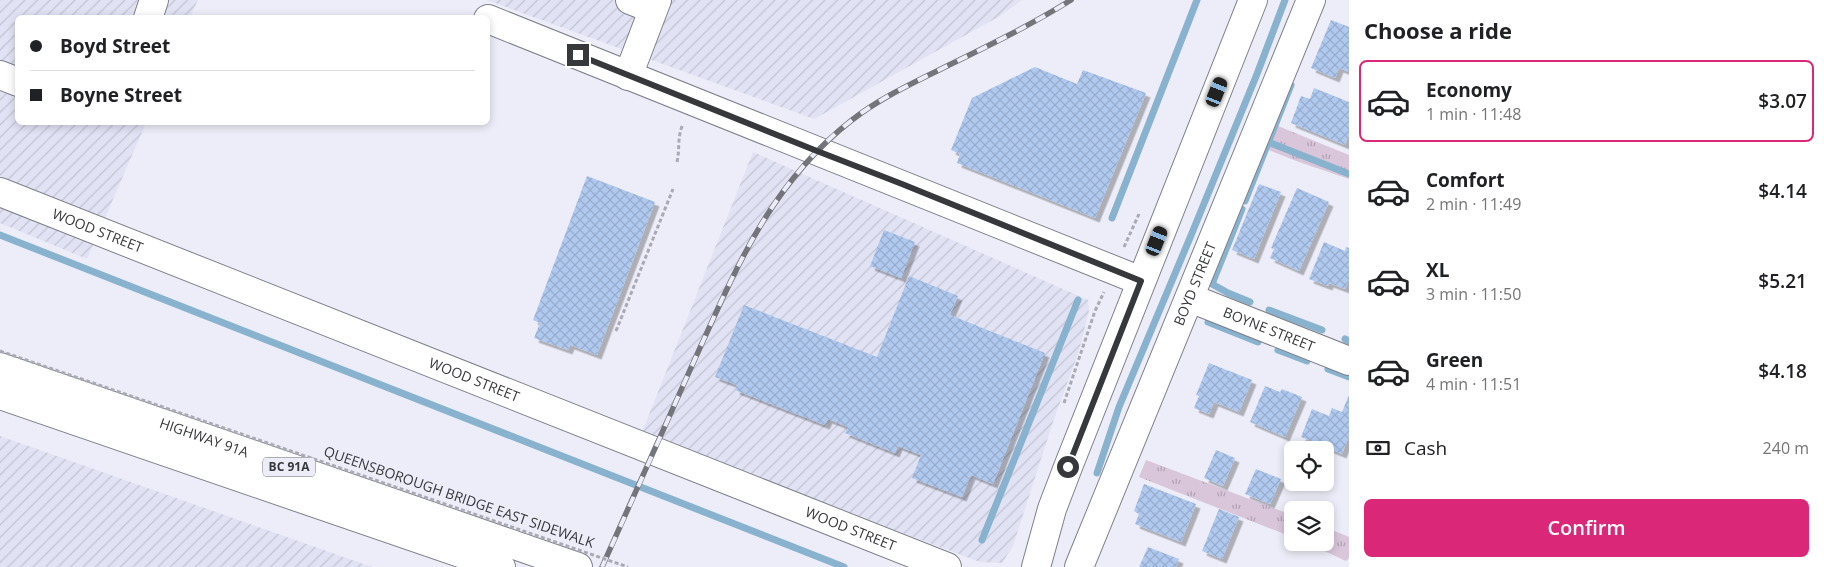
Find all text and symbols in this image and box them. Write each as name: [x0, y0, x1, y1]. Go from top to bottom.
text: Choose a ride: [1364, 15, 1512, 45]
text: Boyd Street: [60, 33, 170, 59]
route end: [567, 44, 589, 66]
car: [1204, 75, 1229, 109]
text: Economy: [1426, 77, 1512, 103]
icon: car: [1366, 79, 1411, 124]
text: Boyne Street: [60, 82, 182, 108]
text: $3.07: [1758, 88, 1807, 114]
text: 1 min · 11:48: [1426, 103, 1521, 125]
text: Comfort: [1426, 167, 1505, 193]
icon: car: [1366, 169, 1411, 214]
text: $4.14: [1758, 178, 1807, 204]
text: 2 min · 11:49: [1426, 193, 1521, 215]
street label: WOOD STREET: [50, 204, 146, 257]
car: [1144, 224, 1169, 258]
street label: BOYD STREET: [1169, 239, 1220, 328]
text: XL: [1426, 257, 1449, 283]
icon: car: [1366, 259, 1411, 304]
text: $5.21: [1758, 268, 1807, 294]
text: 3 min · 11:50: [1426, 283, 1521, 305]
street label: BOYNE STREET: [1221, 302, 1318, 356]
text: Green: [1426, 347, 1483, 373]
icon: car: [1366, 349, 1411, 394]
street label: WOOD STREET: [426, 353, 523, 406]
text: $4.18: [1758, 358, 1807, 384]
text: 4 min · 11:51: [1426, 373, 1521, 395]
street label: HIGHWAY 91A: [157, 413, 251, 461]
icon: cash: [1364, 434, 1392, 462]
text: Cash: [1404, 435, 1447, 461]
text: 240 m: [1763, 437, 1809, 459]
street label: QUEENSBOROUGH BRIDGE EAST SIDEWALK: [321, 441, 597, 552]
map controls: [1284, 441, 1334, 551]
button: locate: [1284, 441, 1334, 491]
route start: [1057, 456, 1079, 478]
road number: BC 91A: [263, 458, 315, 477]
button: Confirm: [1364, 499, 1809, 557]
button: layers: [1284, 501, 1334, 551]
street label: WOOD STREET: [803, 502, 899, 555]

